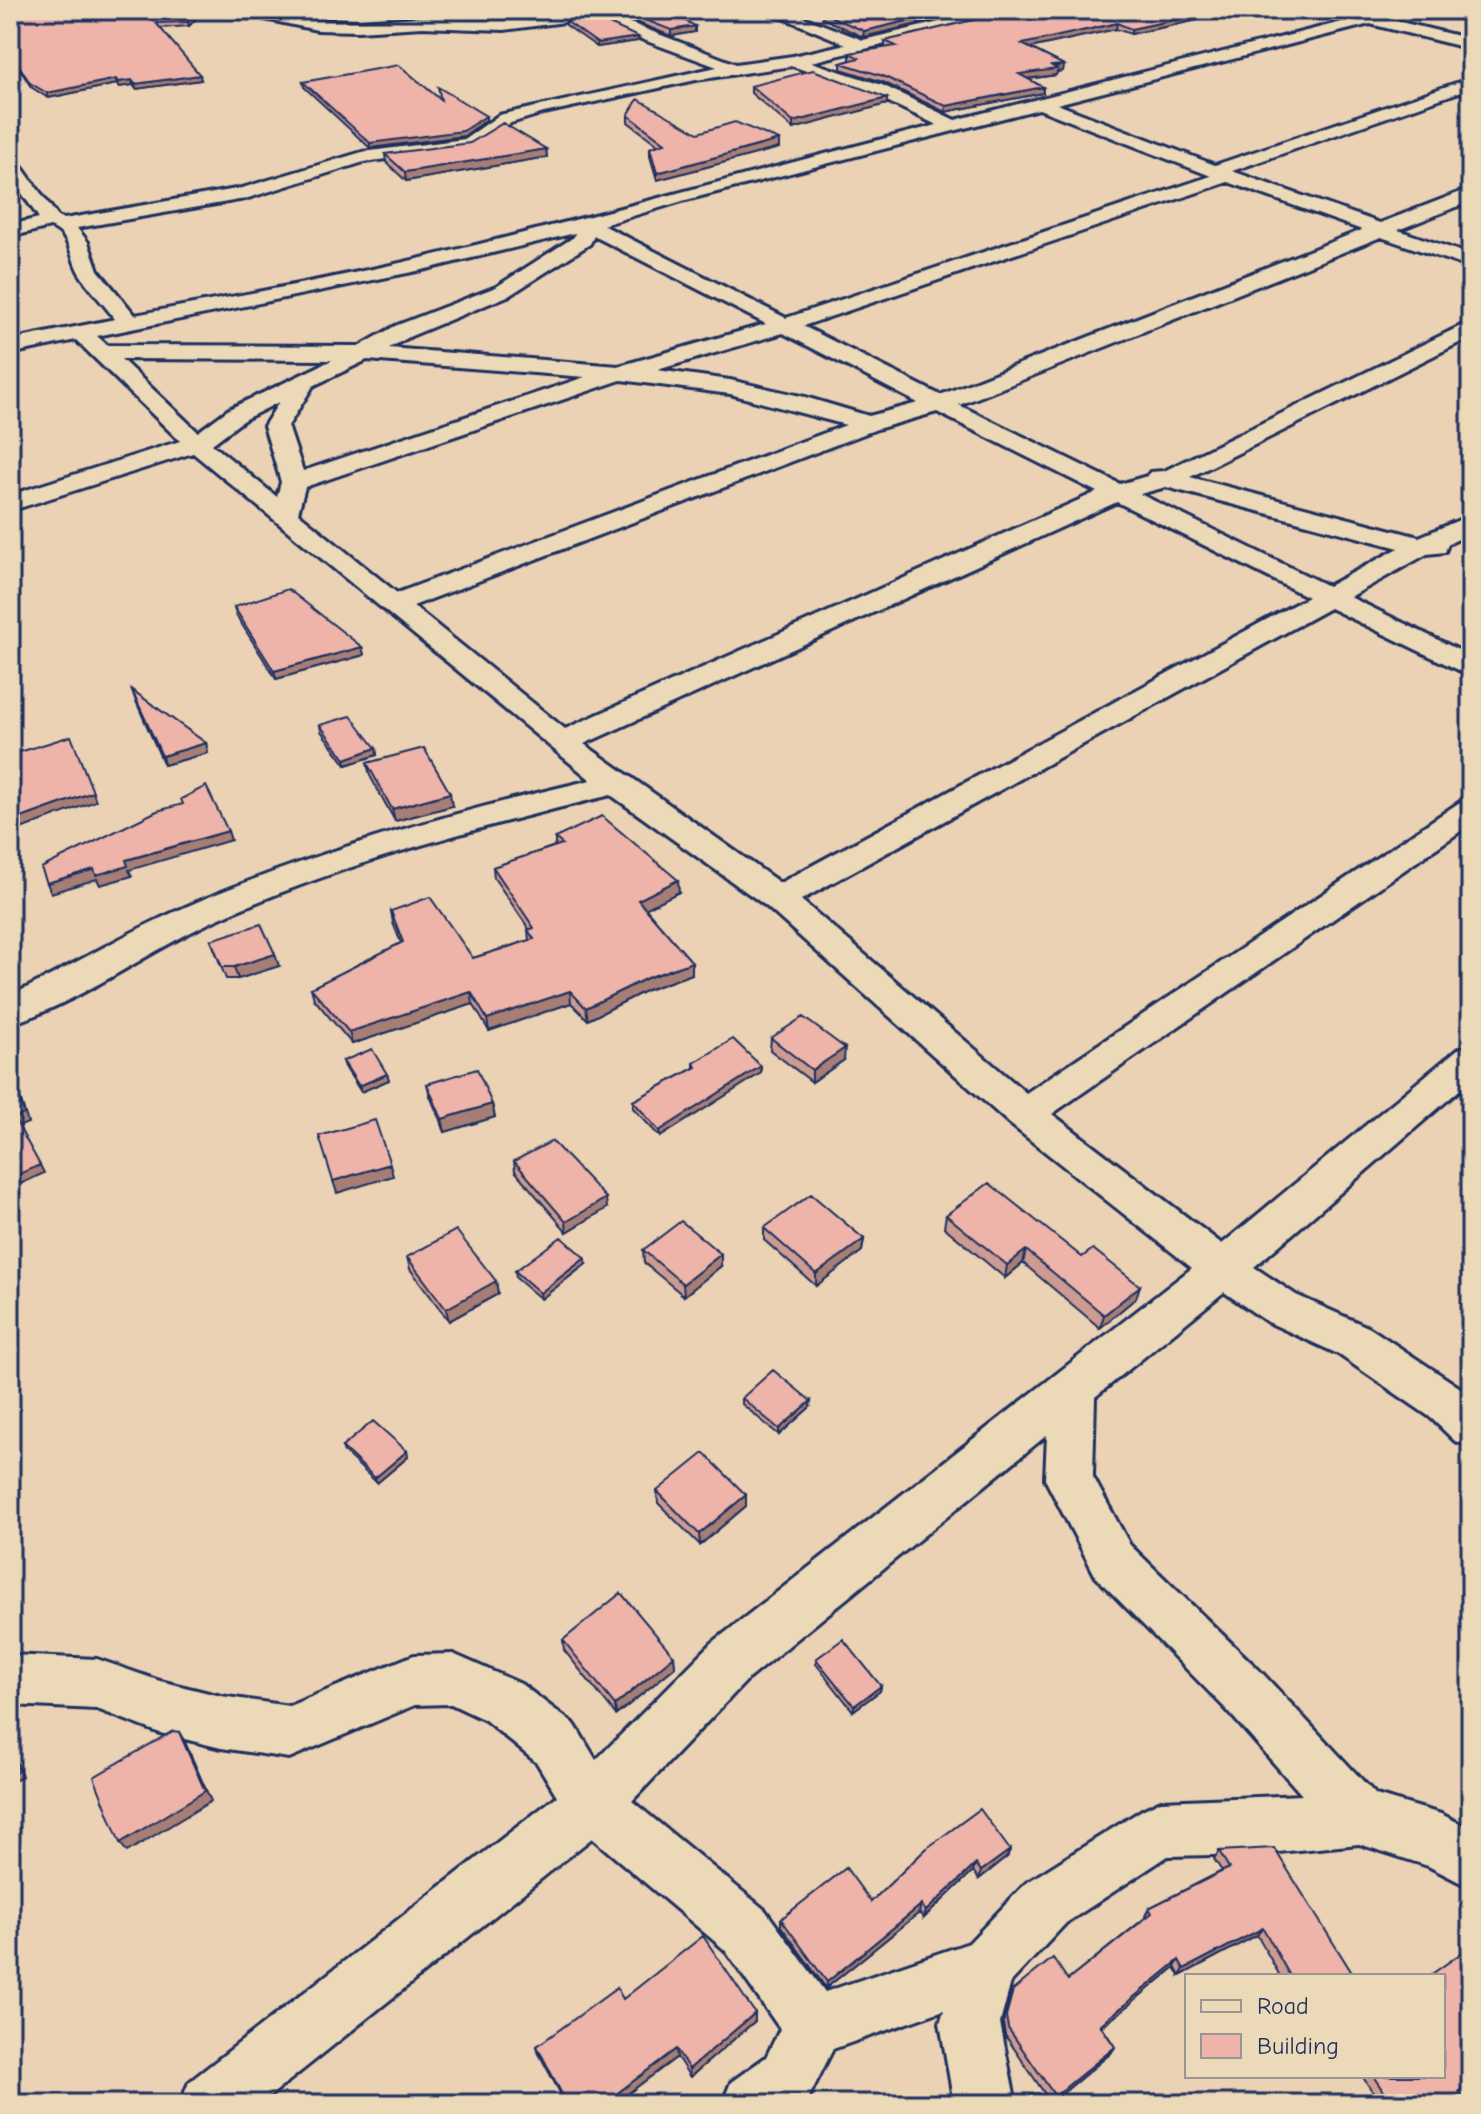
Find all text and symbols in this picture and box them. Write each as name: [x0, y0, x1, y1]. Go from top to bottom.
legend: [1185, 1974, 1445, 2078]
text: Road: [1257, 1992, 1309, 2020]
text: Building: [1257, 2032, 1339, 2060]

